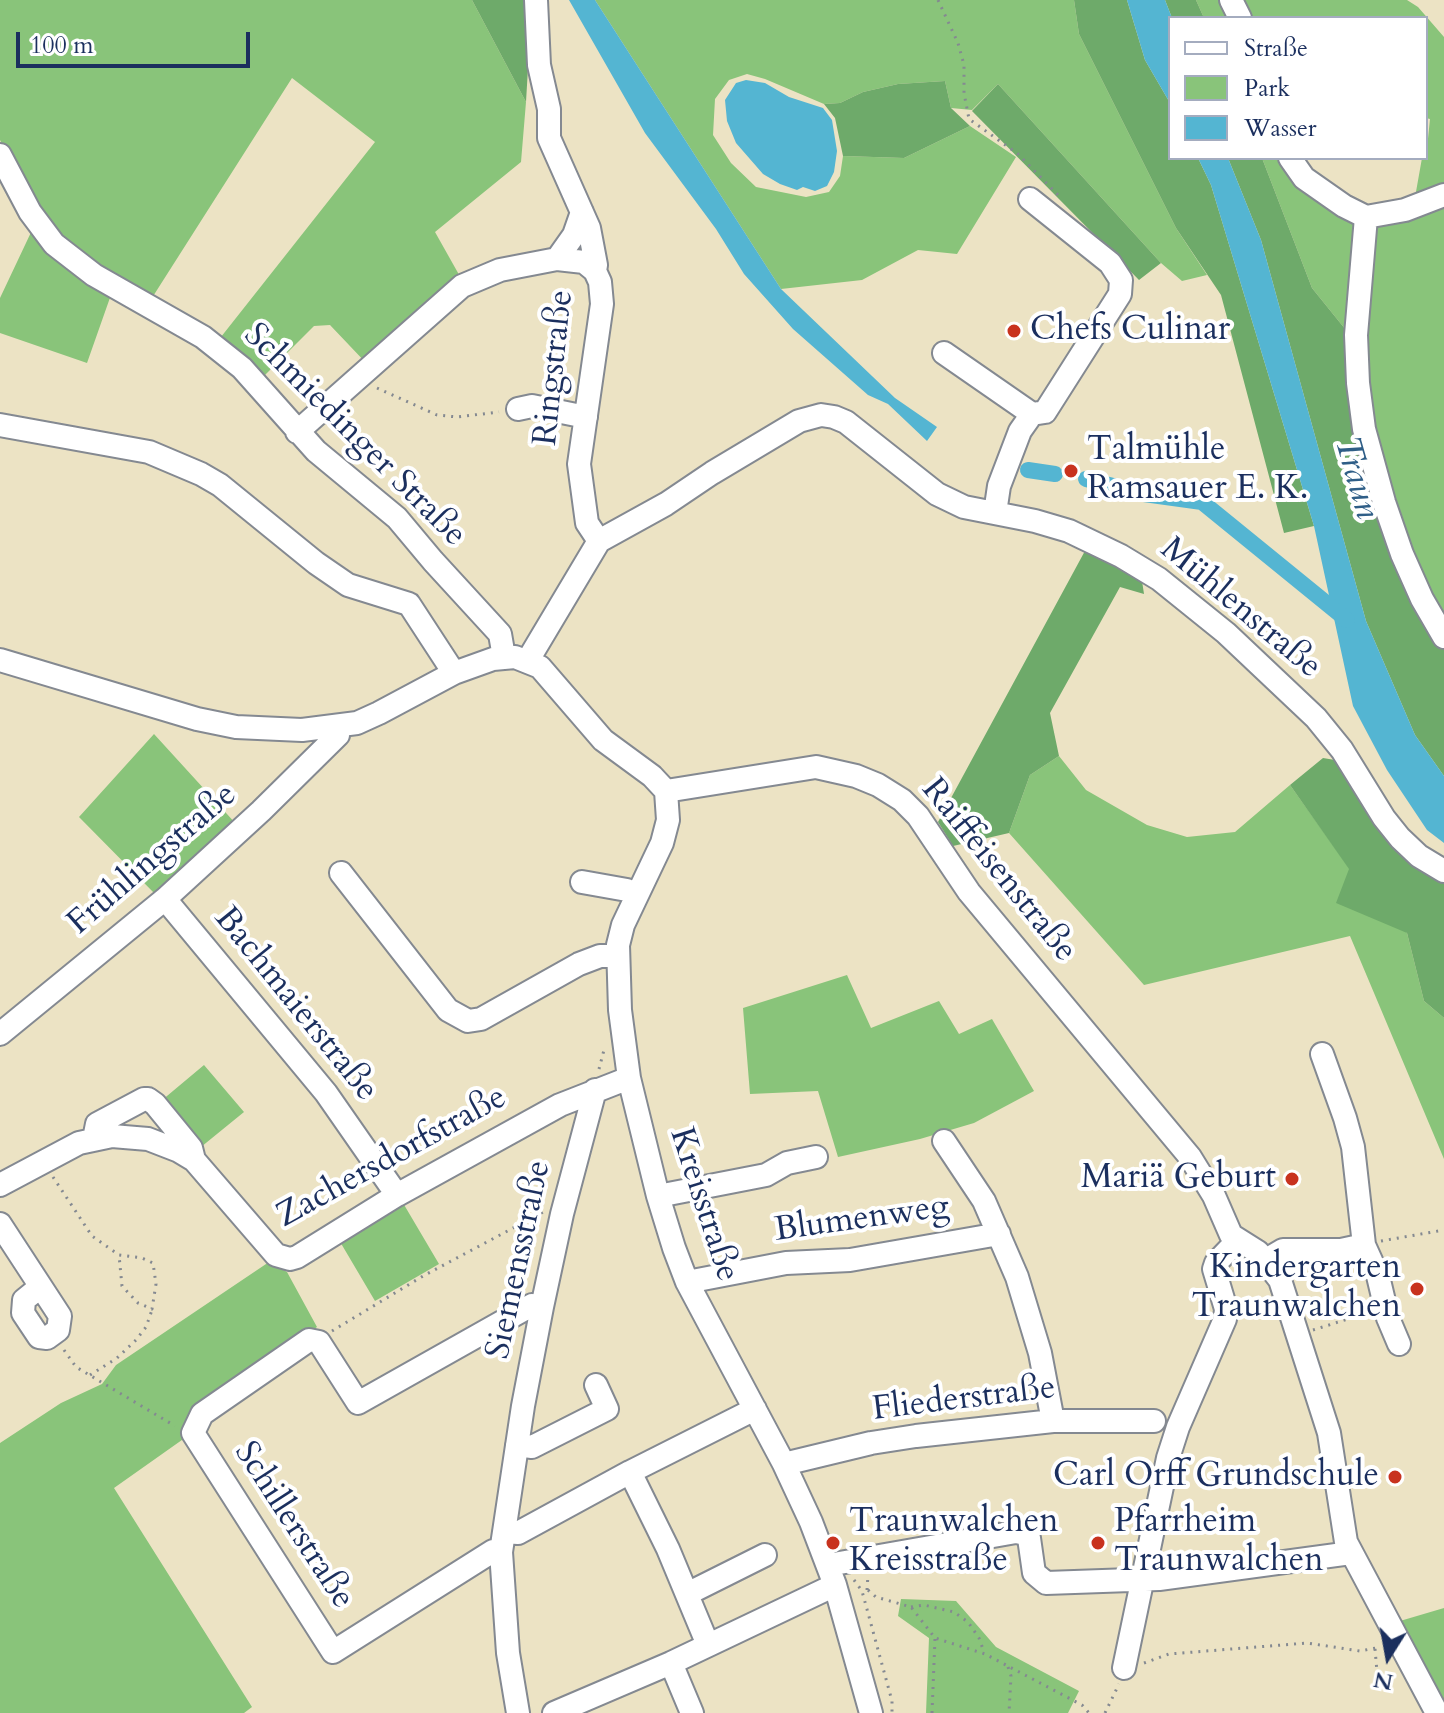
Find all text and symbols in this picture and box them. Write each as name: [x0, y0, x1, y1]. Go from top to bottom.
scale bar: [20, 16, 254, 66]
legend: [1168, 16, 1428, 160]
text: 100 m: [30, 29, 94, 62]
text: Straße: [1244, 32, 1308, 65]
text: Park: [1244, 72, 1290, 105]
text: Wasser: [1244, 112, 1317, 145]
street label: Ringstraße: [527, 288, 583, 448]
place label: Chefs Culinar: [1030, 311, 1230, 351]
street label: Schmiedinger Straße: [234, 316, 474, 556]
marker: Chefs Culinar: [1005, 322, 1023, 340]
place label: Talmühle Ramsauer E. K.: [1087, 431, 1308, 510]
water label: Traun: [1323, 432, 1387, 524]
marker: Talmühle Ramsauer E. K.: [1062, 462, 1080, 480]
street label: Mühlenstraße: [1151, 530, 1329, 688]
street label: Raiffeisenstraße: [912, 771, 1084, 971]
street label: Frühlingstraße: [60, 776, 246, 944]
street label: Bachmaierstraße: [204, 900, 386, 1110]
street label: Zachersdorfstraße: [270, 1078, 514, 1238]
street label: Kreisstraße: [659, 1123, 747, 1287]
street label: Siemensstraße: [479, 1157, 561, 1363]
place label: Mariä Geburt: [1081, 1159, 1276, 1199]
marker: Mariä Geburt: [1283, 1170, 1301, 1188]
street label: Blumenweg: [772, 1188, 952, 1252]
place label: Kindergarten Traunwalchen: [1191, 1249, 1401, 1328]
marker: Kindergarten Traunwalchen: [1408, 1280, 1426, 1298]
street label: Fliederstraße: [870, 1369, 1058, 1431]
street label: Schillerstraße: [224, 1435, 362, 1617]
place label: Carl Orff Grundschule: [1053, 1457, 1379, 1497]
marker: Carl Orff Grundschule: [1386, 1468, 1404, 1486]
place label: Traunwalchen Kreisstraße: [849, 1503, 1059, 1582]
place label: Pfarrheim Traunwalchen: [1114, 1503, 1324, 1582]
marker: Traunwalchen Kreisstraße: [824, 1534, 842, 1552]
marker: Pfarrheim Traunwalchen: [1089, 1534, 1107, 1552]
north arrow: [1348, 1617, 1428, 1697]
text: N: [1371, 1664, 1396, 1697]

